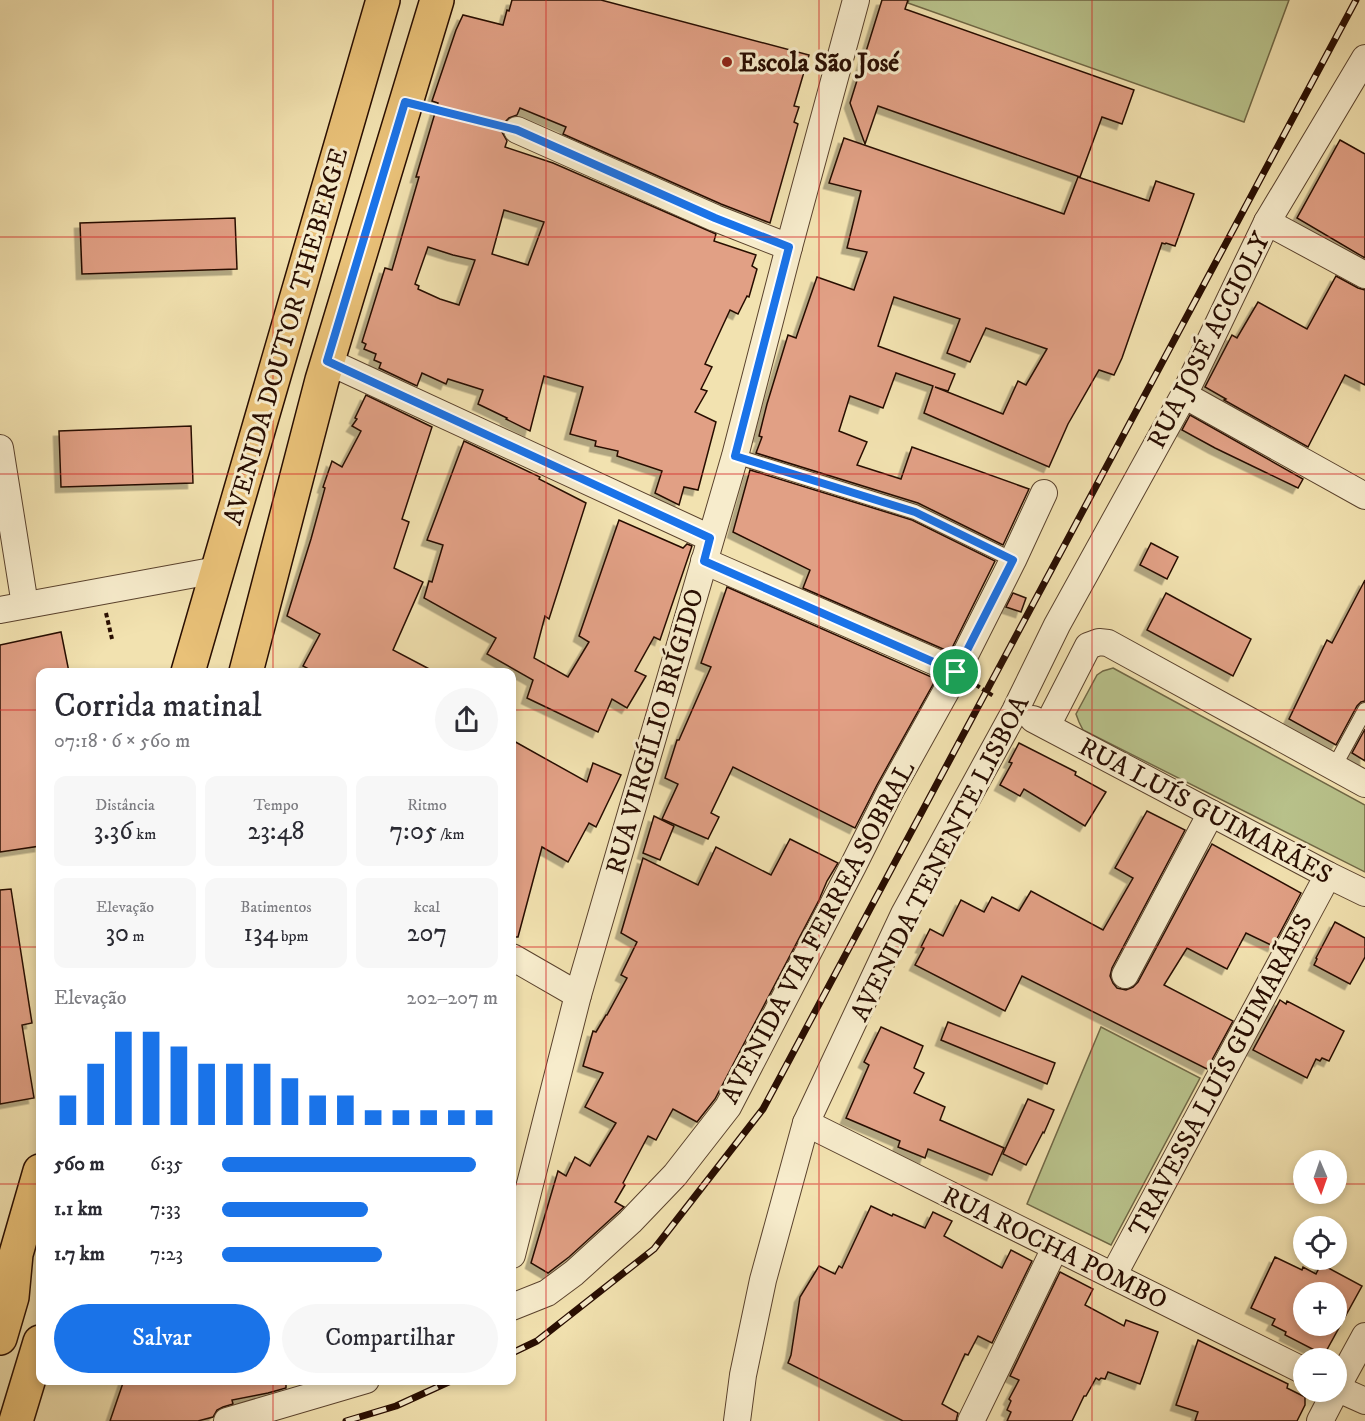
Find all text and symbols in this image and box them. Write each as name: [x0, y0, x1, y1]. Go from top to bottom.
place label: Escola São José: [739, 47, 900, 80]
marker: Escola São José: [720, 55, 734, 69]
street label: AVENIDA DOUTOR THEBERGE: [217, 144, 356, 529]
street label: RUA JOSÉ ACCIOLY: [1140, 226, 1278, 454]
street label: RUA VIRGÍLIO BRÍGIDO: [598, 585, 712, 878]
pin: [930, 646, 981, 697]
icon: arrive: [939, 655, 972, 688]
text: Corrida matinal: [54, 686, 262, 727]
button: share: [435, 688, 498, 751]
street label: AVENIDA TENENTE LISBOA: [844, 690, 1037, 1027]
text: 07:18 · 6 × 560 m: [54, 729, 190, 754]
street label: RUA LUÍS GUIMARÃES: [1073, 730, 1338, 892]
street label: AVENIDA VIA FERREA SOBRAL: [714, 755, 923, 1110]
text: Distância: [95, 795, 155, 815]
text: Tempo: [254, 795, 298, 815]
text: Ritmo: [407, 795, 447, 815]
text: 3.36: [94, 815, 133, 848]
text: 23:48: [247, 815, 305, 848]
text: 7:05: [389, 815, 437, 848]
text: km: [133, 824, 156, 844]
text: /km: [437, 824, 465, 844]
text: Elevação: [96, 897, 154, 917]
text: Batimentos: [240, 897, 312, 917]
text: kcal: [414, 897, 440, 917]
street label: TRAVESSA LUÍS GUIMARÃES: [1121, 908, 1321, 1243]
text: 30: [105, 917, 129, 950]
text: 134: [243, 917, 278, 950]
text: 207: [407, 917, 447, 950]
text: m: [129, 926, 145, 946]
text: bpm: [278, 926, 309, 946]
text: Elevação: [54, 986, 127, 1011]
text: 202–207 m: [407, 986, 498, 1011]
north arrow: [1293, 1150, 1347, 1204]
map controls: [1293, 1150, 1347, 1402]
text: 560 m: [54, 1152, 104, 1177]
text: 6:35: [150, 1152, 183, 1177]
street label: RUA ROCHA POMBO: [936, 1179, 1173, 1317]
text: 1.1 km: [54, 1197, 103, 1222]
text: 7:33: [150, 1197, 181, 1222]
button: locate: [1293, 1216, 1347, 1270]
text: 1.7 km: [54, 1242, 105, 1267]
text: 7:23: [150, 1242, 183, 1267]
button: +: [1293, 1282, 1347, 1336]
button: Salvar: [54, 1304, 270, 1373]
button: Compartilhar: [282, 1304, 498, 1373]
button: −: [1293, 1348, 1347, 1402]

